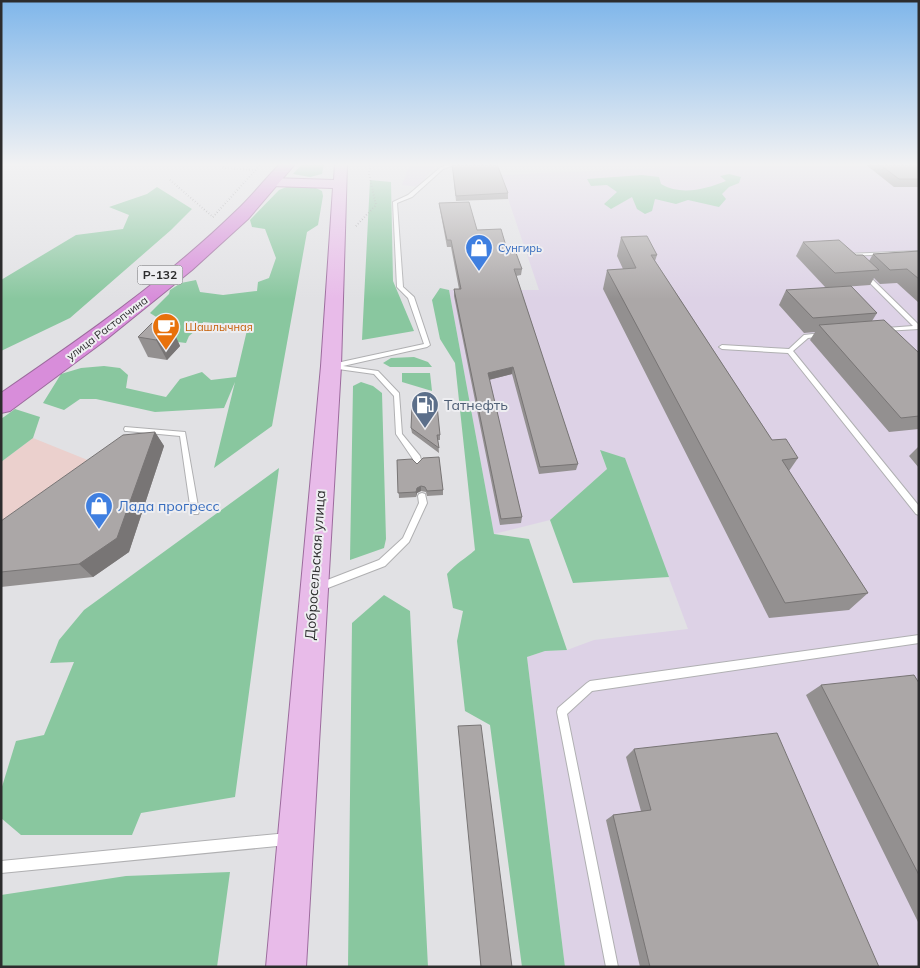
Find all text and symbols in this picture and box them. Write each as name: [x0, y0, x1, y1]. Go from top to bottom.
shop icon: Сунгирь: [464, 233, 494, 272]
place label: Сунгирь: [498, 241, 542, 255]
road number: Р-132: [138, 266, 182, 284]
street label: улица Растопчина: [64, 293, 150, 363]
cafe icon: Шашлычная: [151, 312, 181, 351]
place label: Шашлычная: [185, 320, 253, 334]
fuel station icon: Татнефть: [410, 390, 440, 429]
place label: Татнефть: [444, 396, 508, 414]
street label: Добросельская улица: [301, 489, 329, 641]
shop icon: Лада прогресс: [84, 491, 114, 530]
place label: Лада прогресс: [118, 497, 220, 515]

